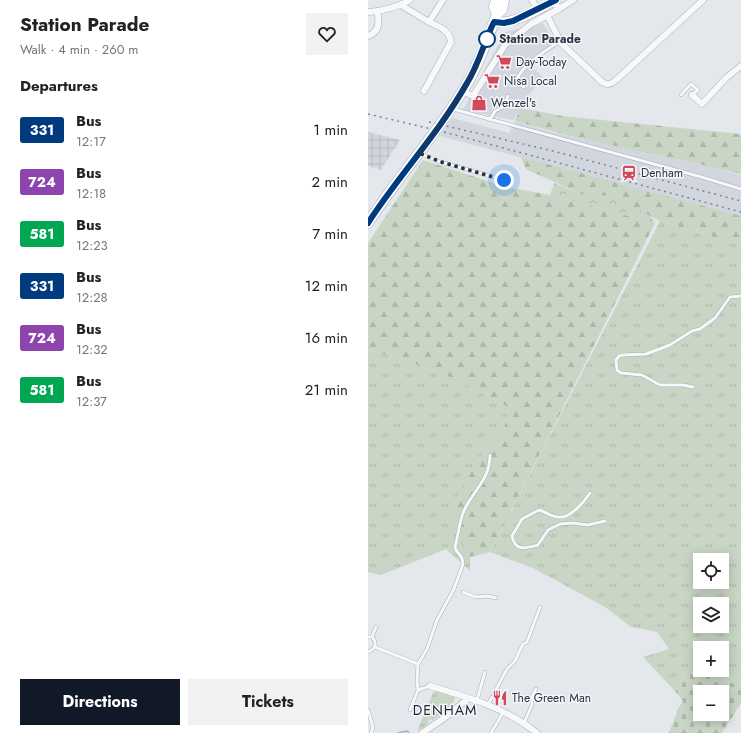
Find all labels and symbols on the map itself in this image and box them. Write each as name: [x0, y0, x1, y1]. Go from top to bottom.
marker: Station Parade: [478, 30, 496, 48]
place label: Station Parade: [499, 30, 581, 48]
supermarket icon: Day-Today: [495, 53, 513, 71]
place label: Day-Today: [516, 53, 567, 71]
supermarket icon: Nisa Local: [483, 72, 501, 90]
place label: Nisa Local: [504, 72, 557, 90]
shop icon: Wenzel's: [470, 94, 488, 112]
place label: Wenzel's: [491, 94, 536, 112]
station icon: Denham: [620, 164, 638, 182]
place label: Denham: [641, 164, 683, 182]
your location: [494, 170, 514, 190]
restaurant icon: The Green Man: [491, 689, 509, 707]
place label: The Green Man: [512, 689, 591, 707]
district label: DENHAM: [413, 700, 477, 720]

